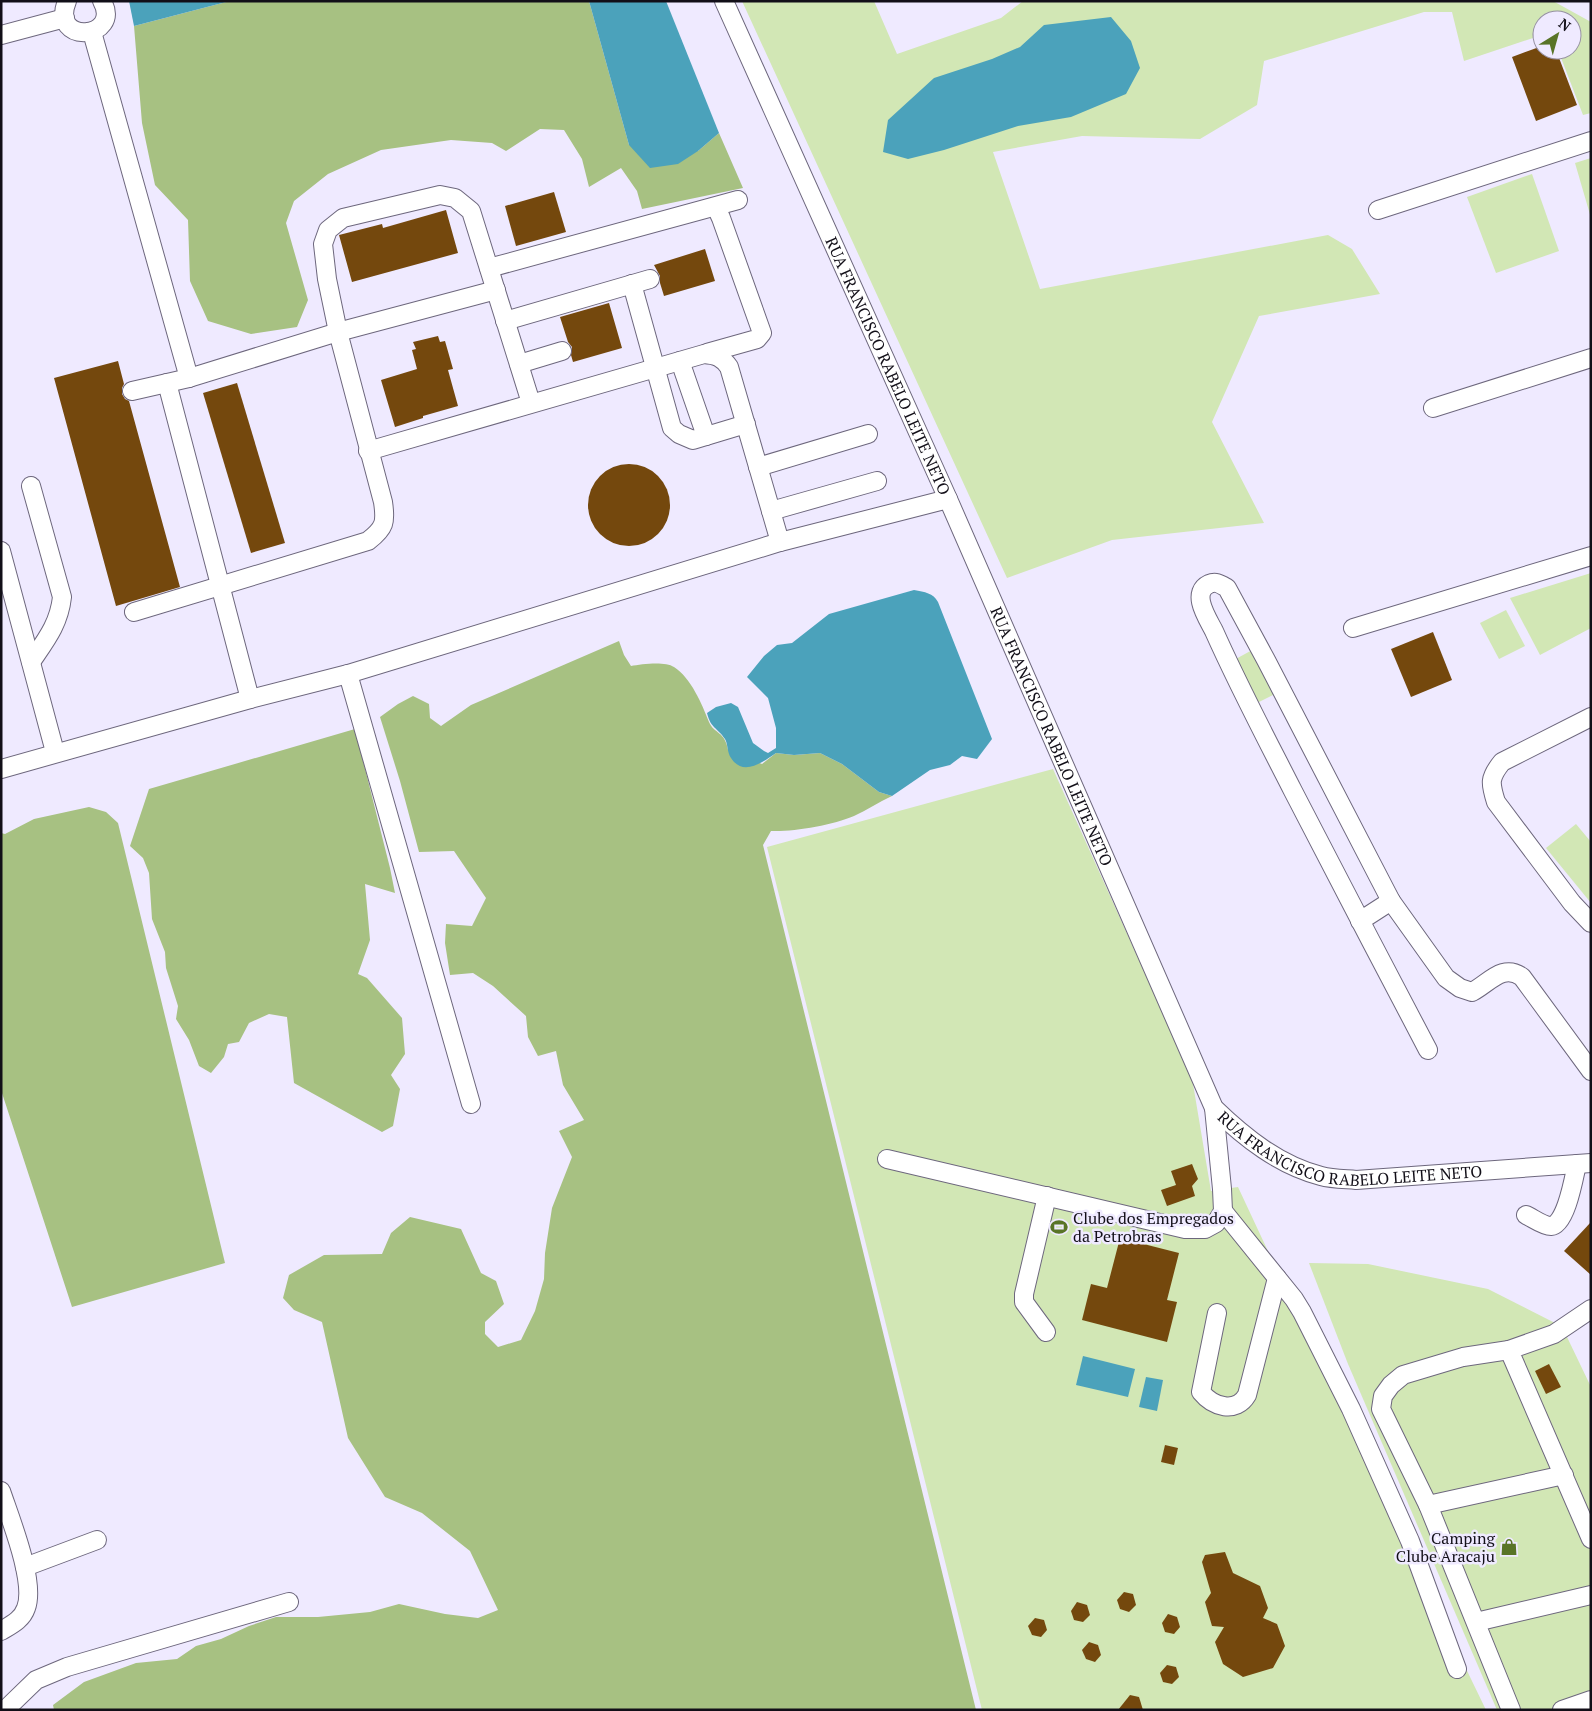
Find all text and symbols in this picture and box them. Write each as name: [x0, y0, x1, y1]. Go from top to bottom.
north arrow: [1532, 10, 1582, 60]
text: N: [1555, 13, 1575, 35]
street label: RUA FRANCISCO RABELO LEITE NETO: [820, 233, 956, 498]
street label: RUA FRANCISCO RABELO LEITE NETO: [985, 603, 1118, 869]
street label: RUA FRANCISCO RABELO LEITE NETO: [1213, 1106, 1483, 1191]
place label: Clube dos Empregados da Petrobras: [1073, 1207, 1234, 1247]
sports icon: Clube dos Empregados da Petrobras: [1049, 1217, 1069, 1237]
place label: Camping Clube Aracaju: [1396, 1527, 1496, 1567]
shop icon: Camping Clube Aracaju: [1499, 1537, 1519, 1557]

